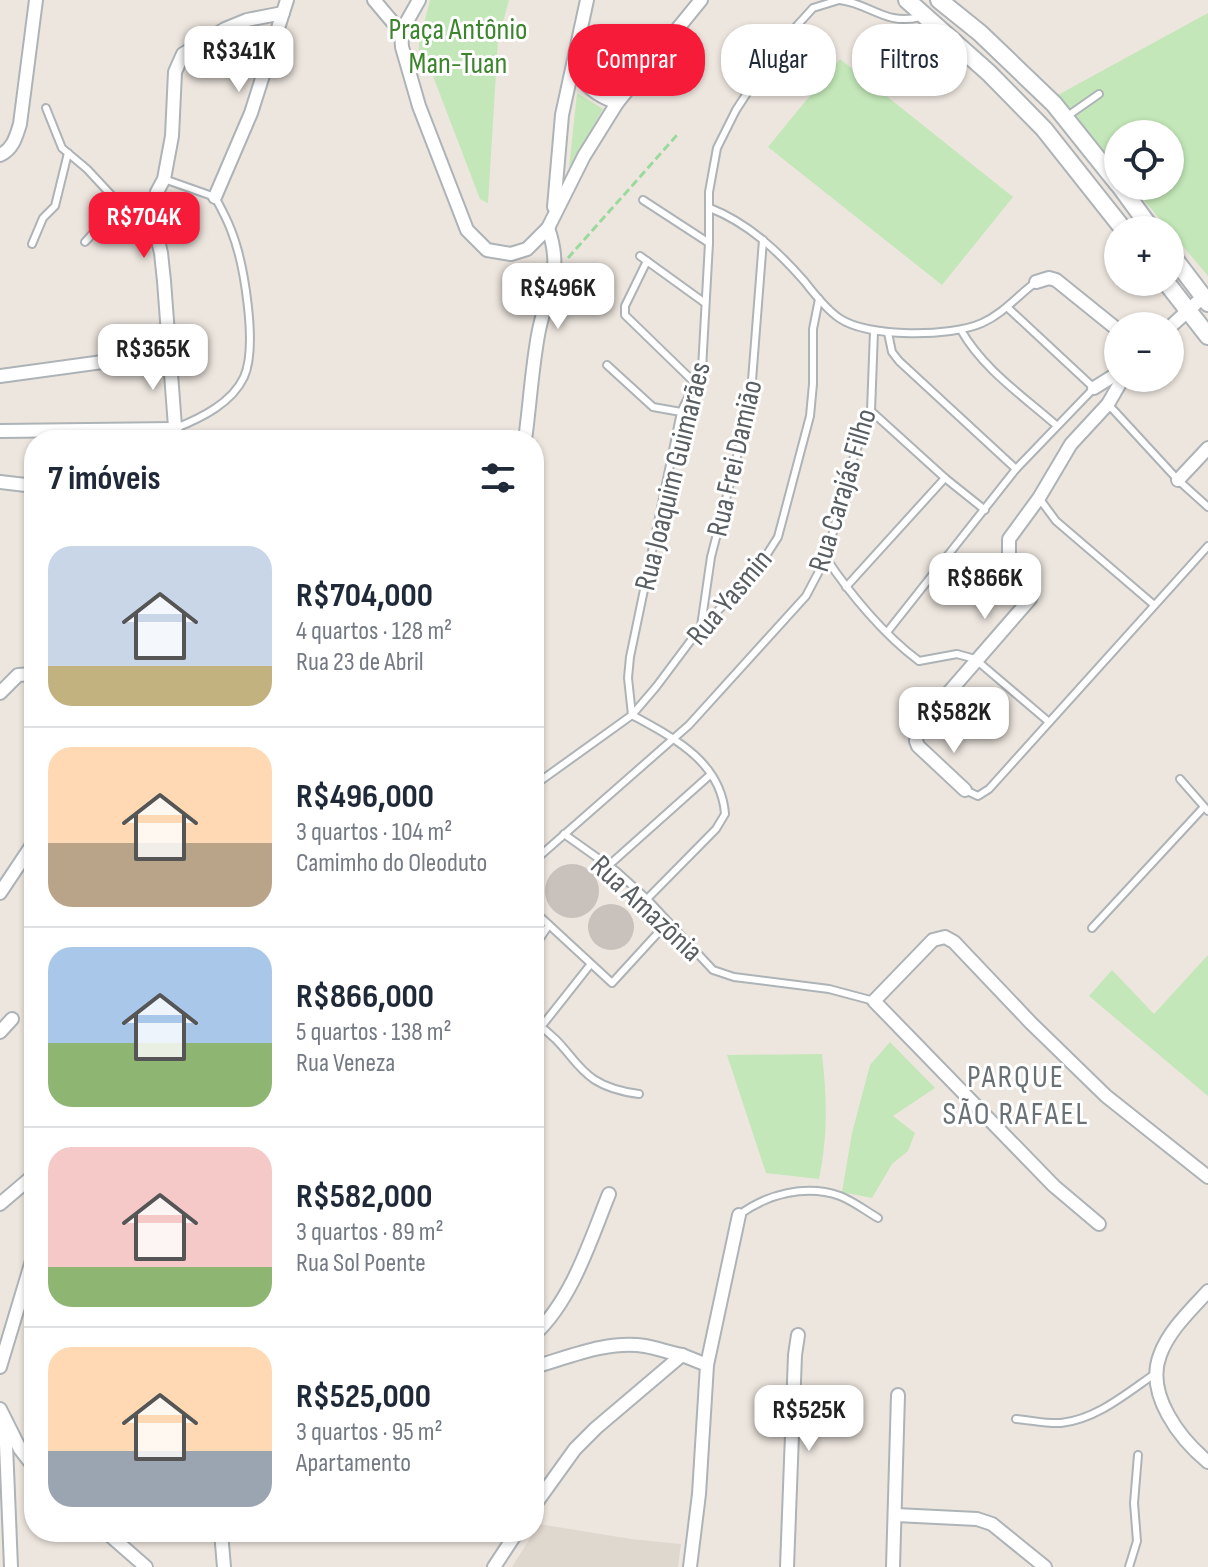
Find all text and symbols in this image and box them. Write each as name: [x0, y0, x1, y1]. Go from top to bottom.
park label: Praça Antônio Man-Tuan: [389, 12, 527, 82]
chip: Comprar: [568, 24, 705, 96]
chip: Alugar: [721, 24, 836, 96]
chip: Filtros: [852, 24, 967, 96]
pin: R$341K: [174, 26, 304, 94]
text: R$341K: [202, 36, 276, 67]
map controls: [1104, 120, 1184, 392]
button: locate: [1104, 120, 1184, 200]
pin: R$704K: [79, 192, 209, 260]
text: R$704K: [107, 202, 181, 233]
button: +: [1104, 216, 1184, 296]
pin: R$496K: [493, 263, 623, 331]
text: R$496K: [520, 273, 596, 304]
button: −: [1104, 312, 1184, 392]
pin: R$365K: [88, 324, 218, 392]
text: R$365K: [116, 334, 190, 365]
street label: Rua Joaquim Guimarães: [627, 358, 719, 594]
street label: Rua Frei Damião: [699, 376, 770, 540]
street label: Rua Carajás Filho: [801, 404, 885, 576]
icon: filters: [476, 456, 520, 500]
text: 7 imóveis: [48, 458, 161, 499]
street label: Rua Yasmin: [679, 542, 780, 653]
pin: R$866K: [920, 553, 1050, 621]
text: R$866K: [947, 563, 1023, 594]
text: R$704,000: [296, 575, 433, 616]
icon: home: [112, 578, 208, 674]
text: 4 quartos · 128 m²: [296, 616, 452, 647]
text: Rua 23 de Abril: [296, 647, 424, 678]
pin: R$582K: [889, 687, 1019, 755]
text: R$582K: [917, 697, 991, 728]
text: R$496,000: [296, 776, 434, 817]
icon: home: [112, 779, 208, 875]
text: 3 quartos · 104 m²: [296, 817, 452, 848]
text: Camimho do Oleoduto: [296, 848, 487, 879]
street label: Rua Amazônia: [583, 848, 710, 970]
text: R$866,000: [296, 976, 434, 1017]
icon: home: [112, 979, 208, 1075]
text: 5 quartos · 138 m²: [296, 1017, 452, 1048]
text: Rua Veneza: [296, 1048, 395, 1079]
district label: PARQUE SÃO RAFAEL: [943, 1058, 1089, 1134]
text: R$582,000: [296, 1176, 432, 1217]
icon: home: [112, 1179, 208, 1275]
text: 3 quartos · 89 m²: [296, 1217, 444, 1248]
text: Rua Sol Poente: [296, 1248, 426, 1279]
text: R$525,000: [296, 1376, 431, 1417]
icon: home: [112, 1379, 208, 1475]
pin: R$525K: [744, 1385, 874, 1453]
text: R$525K: [772, 1395, 846, 1426]
text: 3 quartos · 95 m²: [296, 1417, 443, 1448]
text: Apartamento: [296, 1448, 411, 1479]

